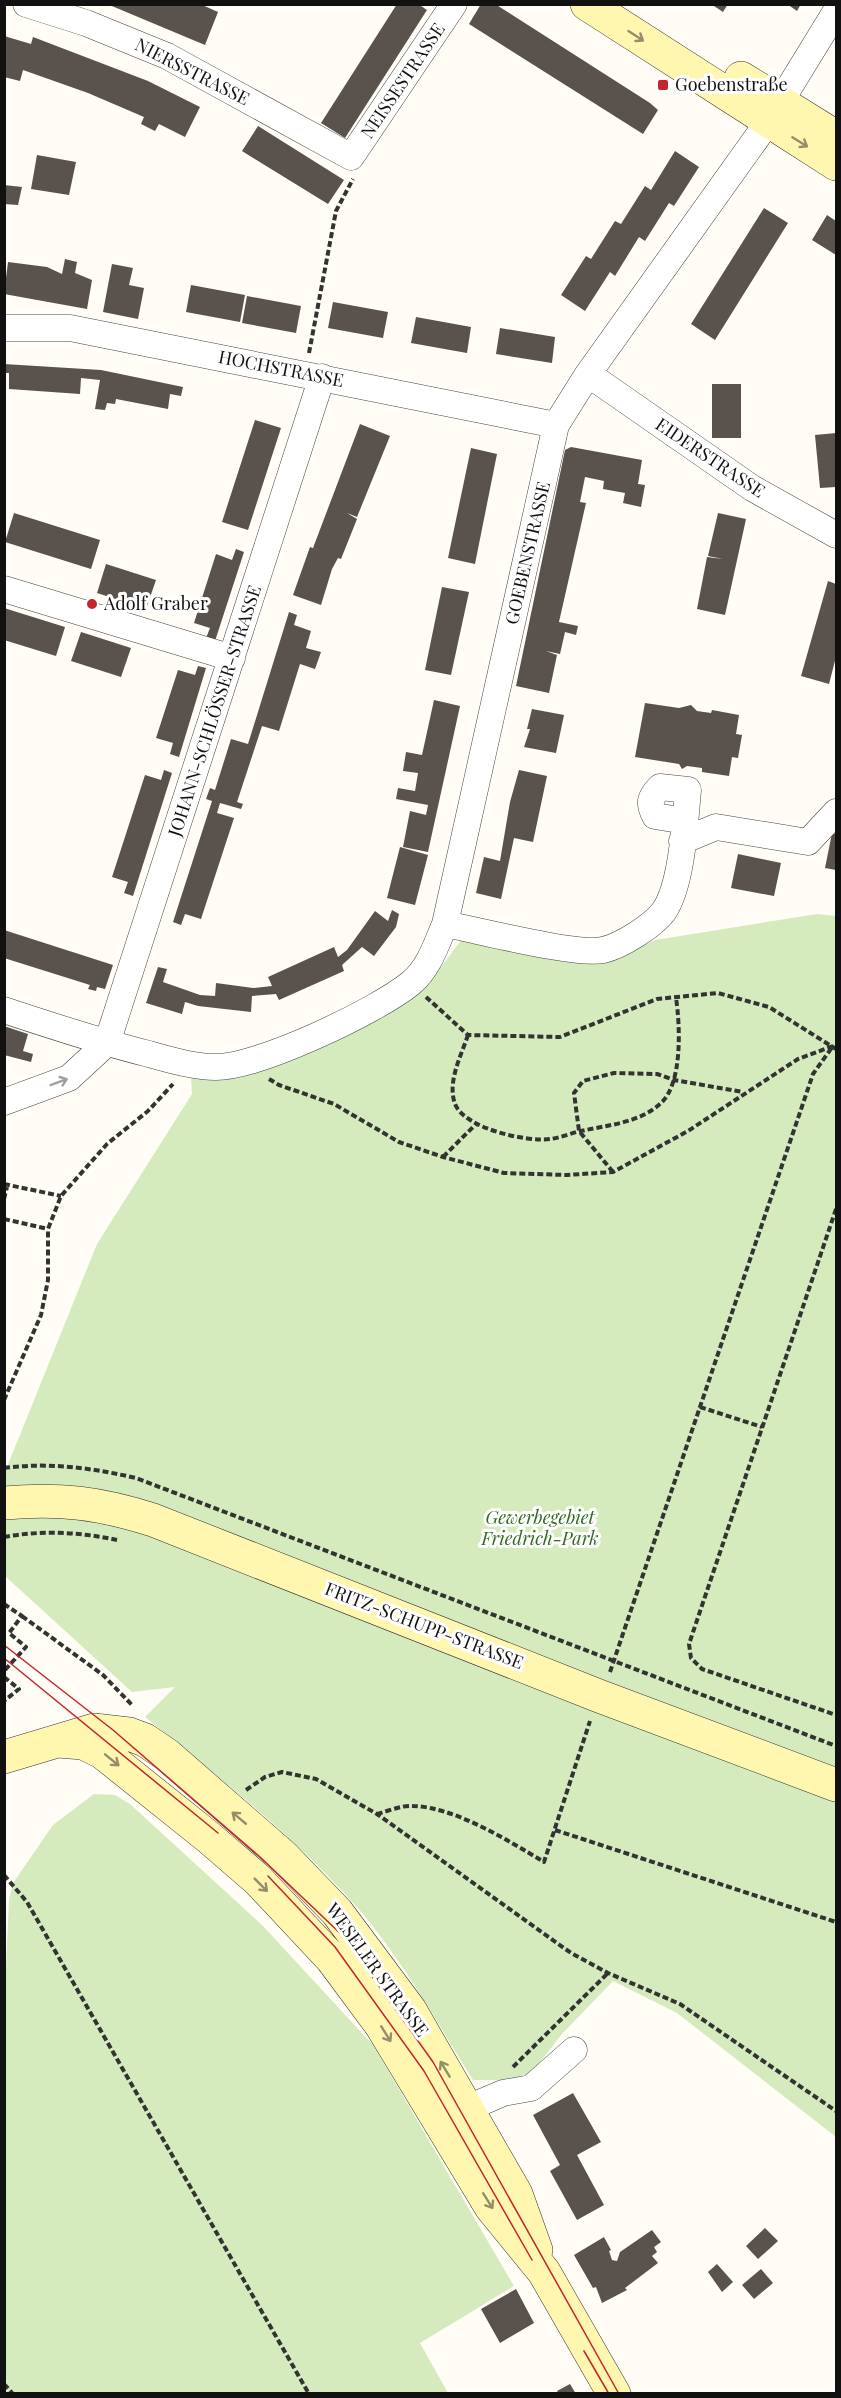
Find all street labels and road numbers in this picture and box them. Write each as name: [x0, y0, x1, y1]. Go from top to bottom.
street label: NEISSESTRASSE: [355, 18, 450, 143]
street label: NIERSSTRASSE: [131, 32, 254, 110]
street label: HOCHSTRASSE: [216, 344, 346, 392]
street label: EIDERSTRASSE: [651, 412, 770, 503]
street label: GOEBENSTRASSE: [499, 479, 555, 627]
street label: JOHANN-SCHLÖSSER-STRASSE: [162, 582, 266, 840]
street label: FRITZ-SCHUPP-STRASSE: [322, 1576, 527, 1674]
street label: WESELER STRASSE: [321, 1897, 434, 2041]

